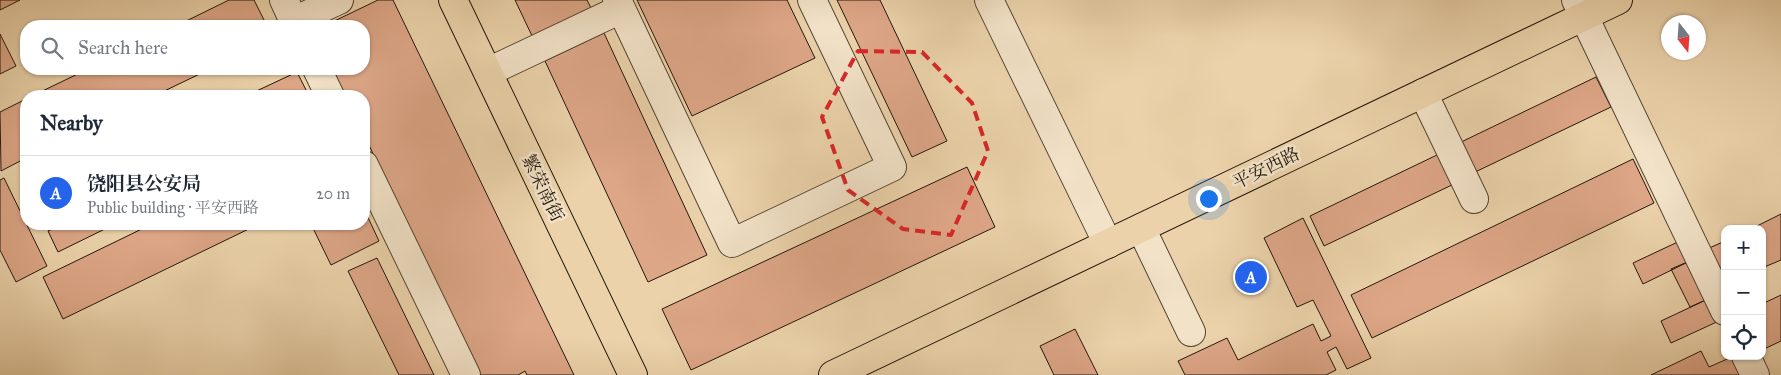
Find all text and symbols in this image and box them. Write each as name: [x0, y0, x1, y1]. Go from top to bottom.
north arrow: [1661, 15, 1706, 60]
search box: [20, 20, 370, 75]
icon: search: [38, 34, 66, 62]
text: Search here: [78, 36, 168, 59]
text: Nearby: [40, 110, 103, 136]
street label: 平安西路: [1229, 142, 1303, 194]
street label: 繁荣南街: [517, 151, 569, 225]
text: 饶阳县公安局: [87, 172, 201, 195]
text: A: [51, 184, 61, 203]
text: 20 m: [316, 184, 350, 203]
your location: [1196, 186, 1222, 212]
text: Public building · 平安西路: [87, 198, 259, 217]
map controls: [1721, 225, 1766, 360]
button: +: [1721, 225, 1766, 270]
pin: A: [1235, 258, 1267, 296]
button: −: [1721, 270, 1766, 315]
button: locate: [1721, 315, 1766, 360]

